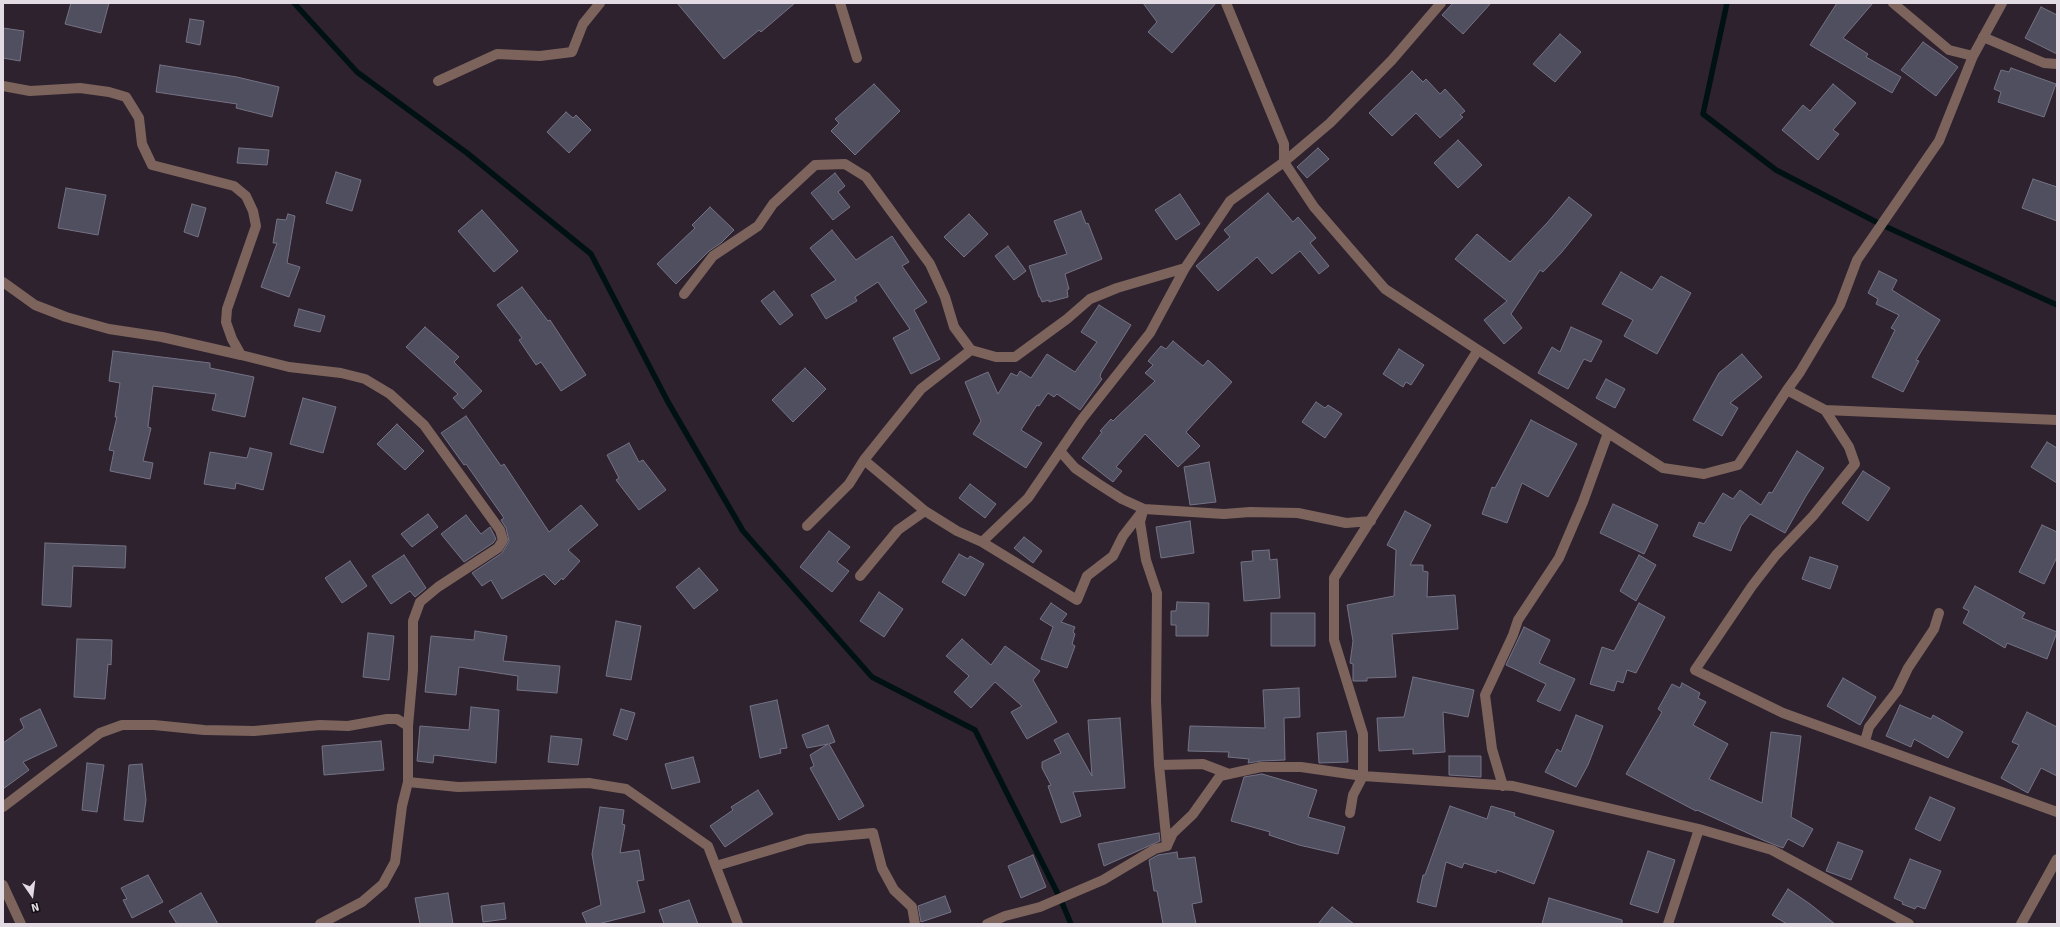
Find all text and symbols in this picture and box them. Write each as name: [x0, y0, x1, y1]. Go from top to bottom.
north arrow: [12, 875, 52, 915]
text: N: [30, 900, 40, 914]

